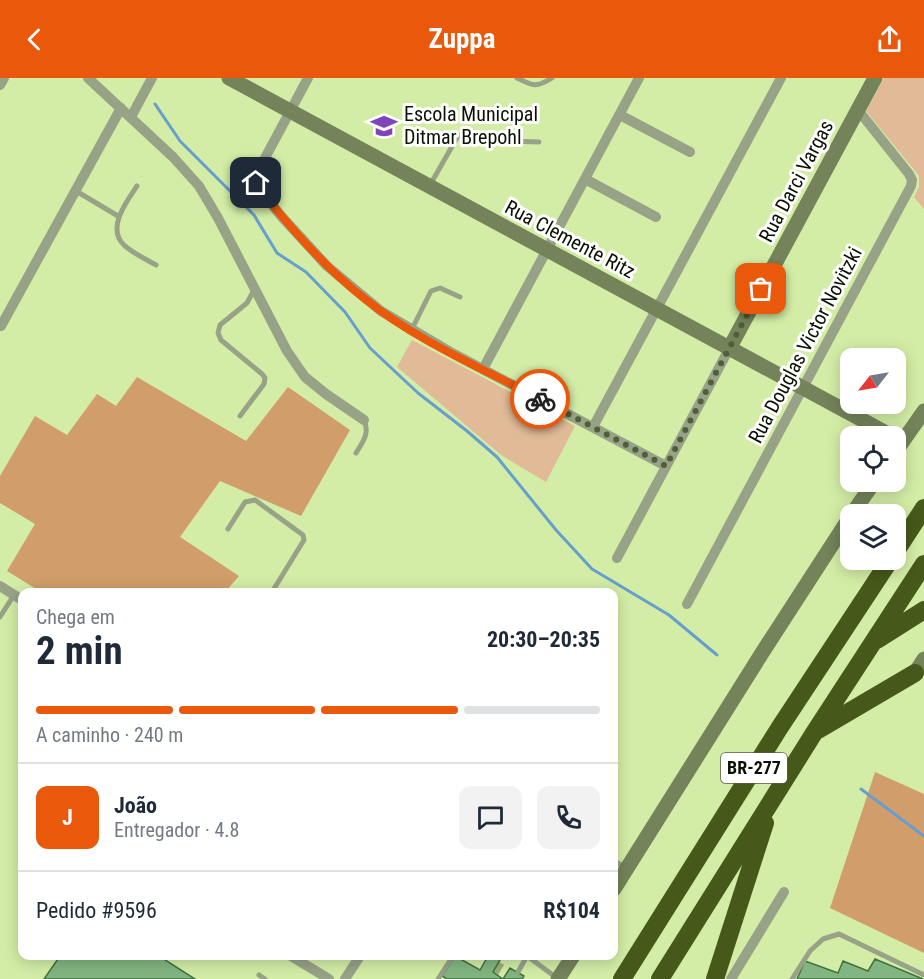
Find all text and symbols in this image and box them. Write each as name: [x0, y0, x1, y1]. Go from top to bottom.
icon: back: [18, 23, 51, 56]
text: Zuppa: [429, 23, 495, 55]
icon: share: [873, 23, 906, 56]
place label: Escola Municipal Ditmar Brepohl: [404, 102, 538, 149]
school or university icon: Escola Municipal Ditmar Brepohl: [369, 111, 399, 141]
street label: Rua Darci Vargas: [754, 116, 838, 246]
pin: [230, 157, 281, 208]
icon: home: [239, 166, 272, 199]
street label: Rua Clemente Ritz: [501, 195, 639, 283]
street label: Rua Douglas Victor Novitzki: [743, 243, 867, 447]
pin: [735, 263, 786, 314]
icon: bag: [744, 272, 777, 305]
north arrow: [840, 348, 906, 414]
map controls: [840, 348, 906, 570]
courier: [510, 369, 570, 429]
icon: bike: [524, 383, 557, 416]
button: locate: [840, 426, 906, 492]
button: layers: [840, 504, 906, 570]
text: Chega em: [36, 605, 115, 629]
text: 20:30–20:35: [487, 627, 600, 652]
text: 2 min: [36, 628, 123, 674]
text: A caminho · 240 m: [36, 723, 183, 747]
road number: BR-277: [721, 753, 787, 783]
button: chat: [459, 786, 522, 849]
button: phone: [537, 786, 600, 849]
text: João: [114, 793, 157, 818]
text: J: [62, 805, 73, 830]
text: Entregador · 4.8: [114, 818, 239, 842]
text: Pedido #9596: [36, 898, 157, 923]
text: R$104: [543, 898, 600, 923]

